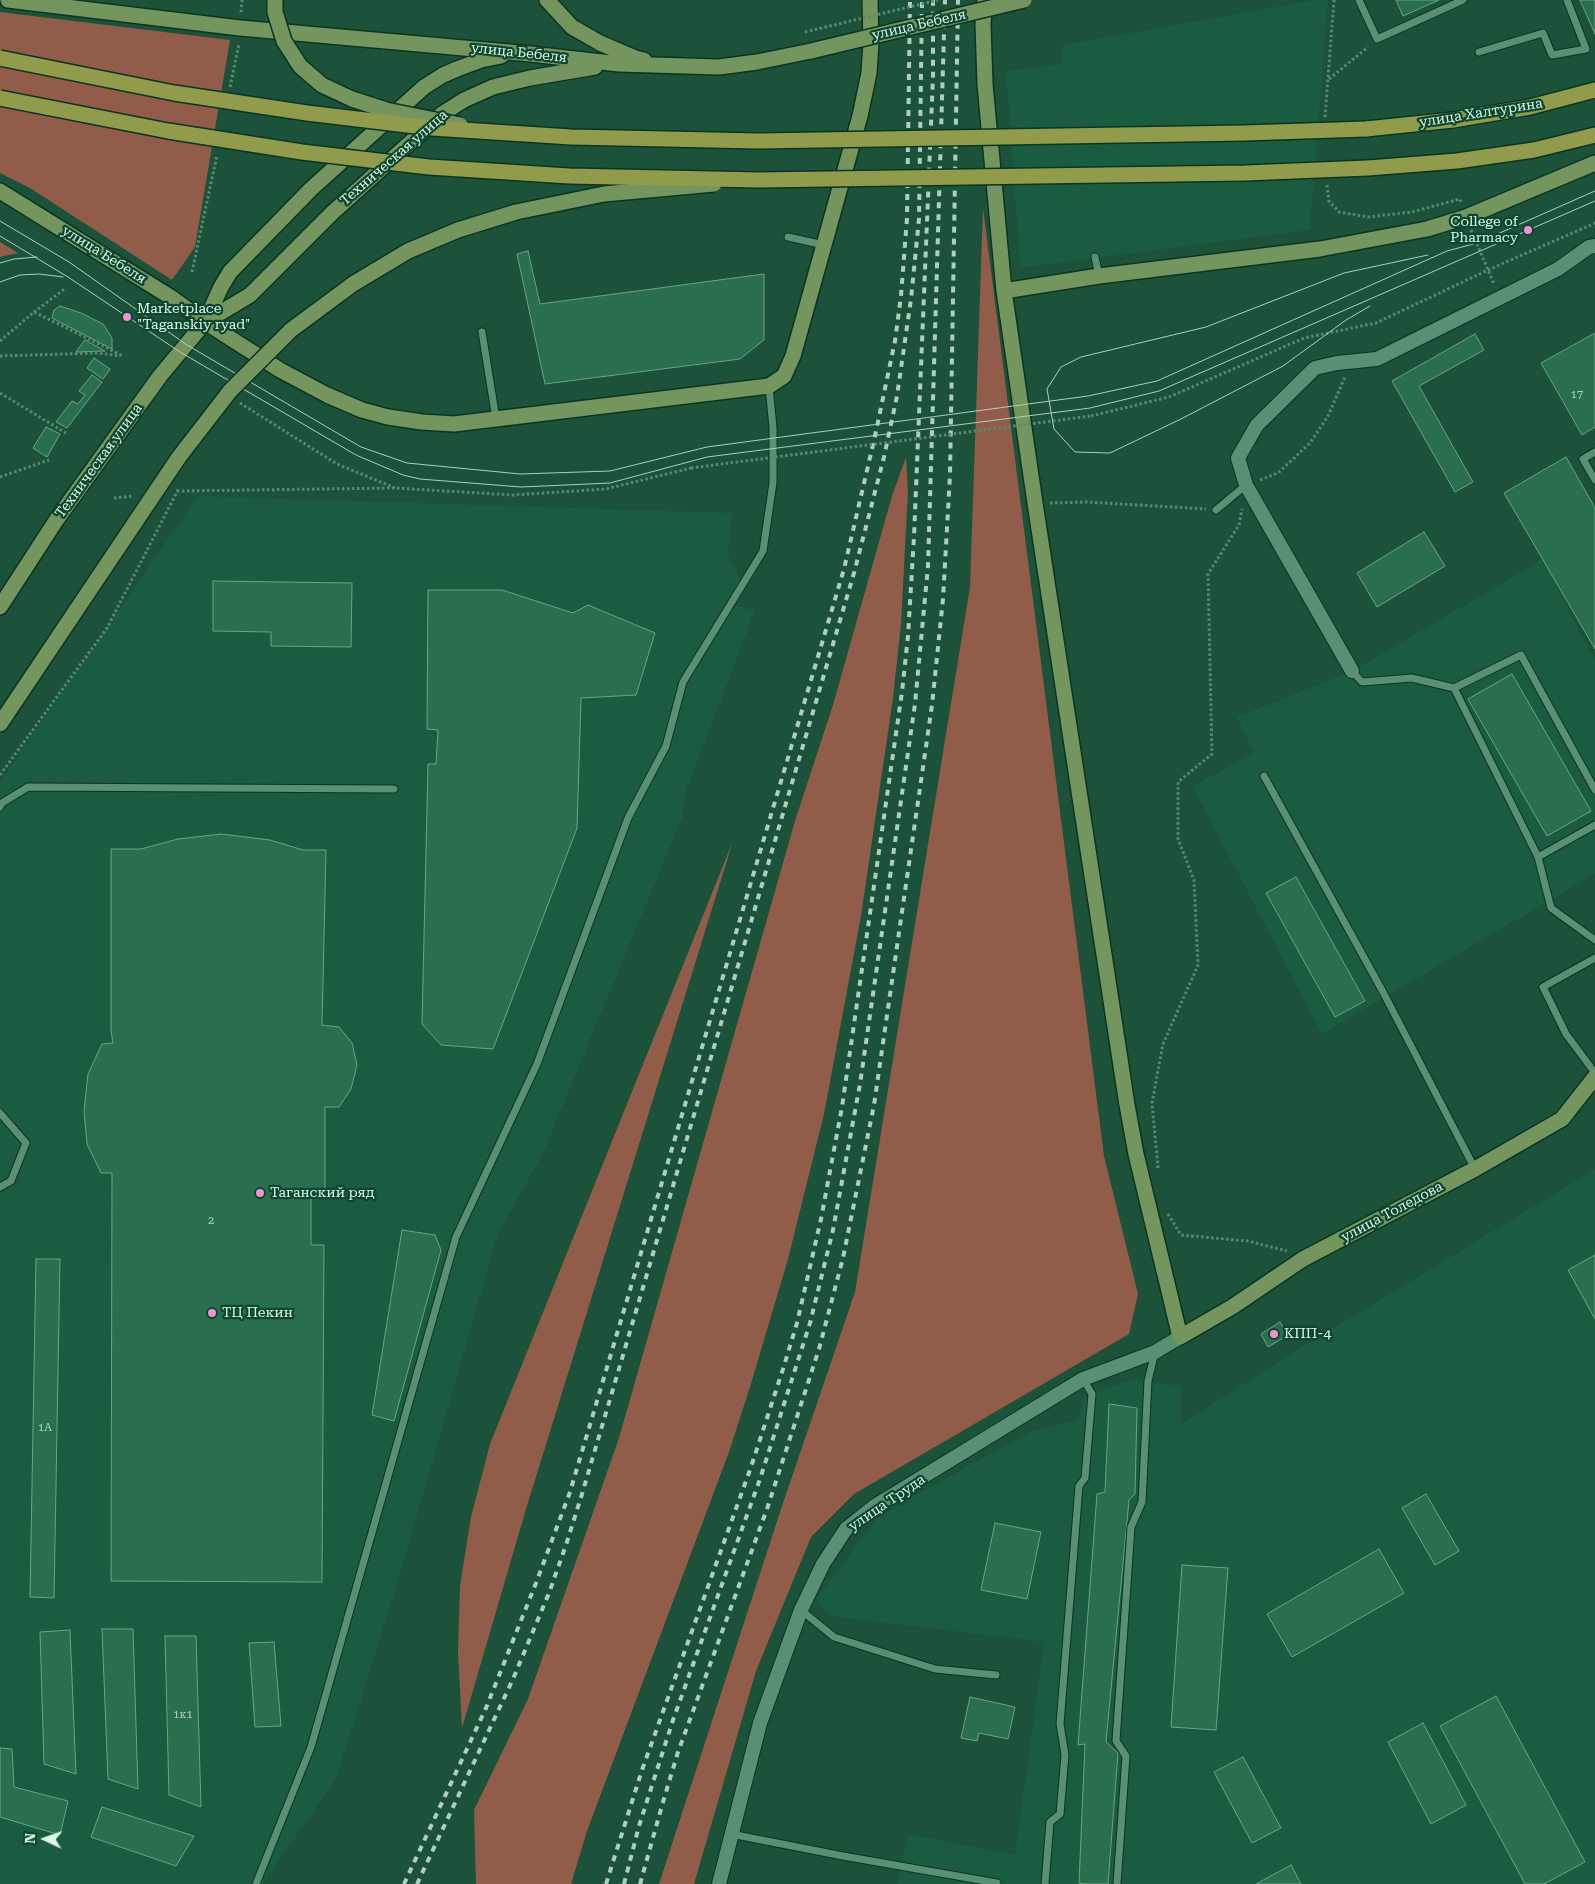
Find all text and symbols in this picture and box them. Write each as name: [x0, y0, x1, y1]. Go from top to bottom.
street label: улица Бебеля: [870, 6, 968, 44]
street label: улица Бебеля: [470, 40, 568, 66]
street label: улица Халтурина: [1418, 95, 1544, 131]
street label: Техническая улица: [337, 107, 451, 209]
place label: College of Pharmacy: [1450, 214, 1518, 246]
street label: улица Бебеля: [59, 222, 149, 288]
marker: College of Pharmacy: [1522, 224, 1534, 236]
place label: Marketplace "Taganskiy ryad": [137, 301, 250, 334]
marker: Marketplace "Taganskiy ryad": [121, 311, 133, 323]
house number: 17: [1571, 388, 1583, 402]
street label: Техническая улица: [52, 401, 146, 521]
street label: улица Толедова: [1338, 1178, 1446, 1246]
place label: Таганский ряд: [270, 1185, 375, 1201]
marker: Таганский ряд: [254, 1187, 266, 1199]
house number: 2: [208, 1214, 214, 1228]
place label: ТЦ Пекин: [222, 1305, 293, 1321]
marker: ТЦ Пекин: [206, 1307, 218, 1319]
place label: КПП-4: [1284, 1326, 1331, 1342]
marker: КПП-4: [1268, 1328, 1280, 1340]
house number: 1А: [38, 1421, 52, 1435]
street label: улица Труда: [846, 1471, 928, 1535]
house number: 1к1: [173, 1708, 193, 1722]
north arrow: [20, 1814, 70, 1864]
text: N: [22, 1832, 38, 1844]

